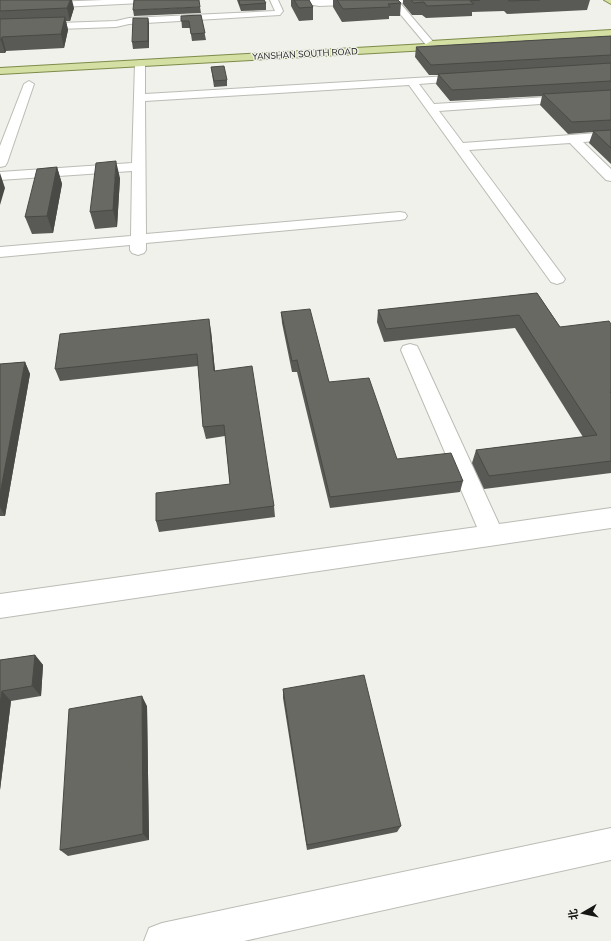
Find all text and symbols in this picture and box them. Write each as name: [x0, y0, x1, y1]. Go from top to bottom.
street label: YANSHAN SOUTH ROAD: [251, 45, 358, 63]
north arrow: [563, 893, 603, 933]
text: 北: [565, 908, 582, 921]

